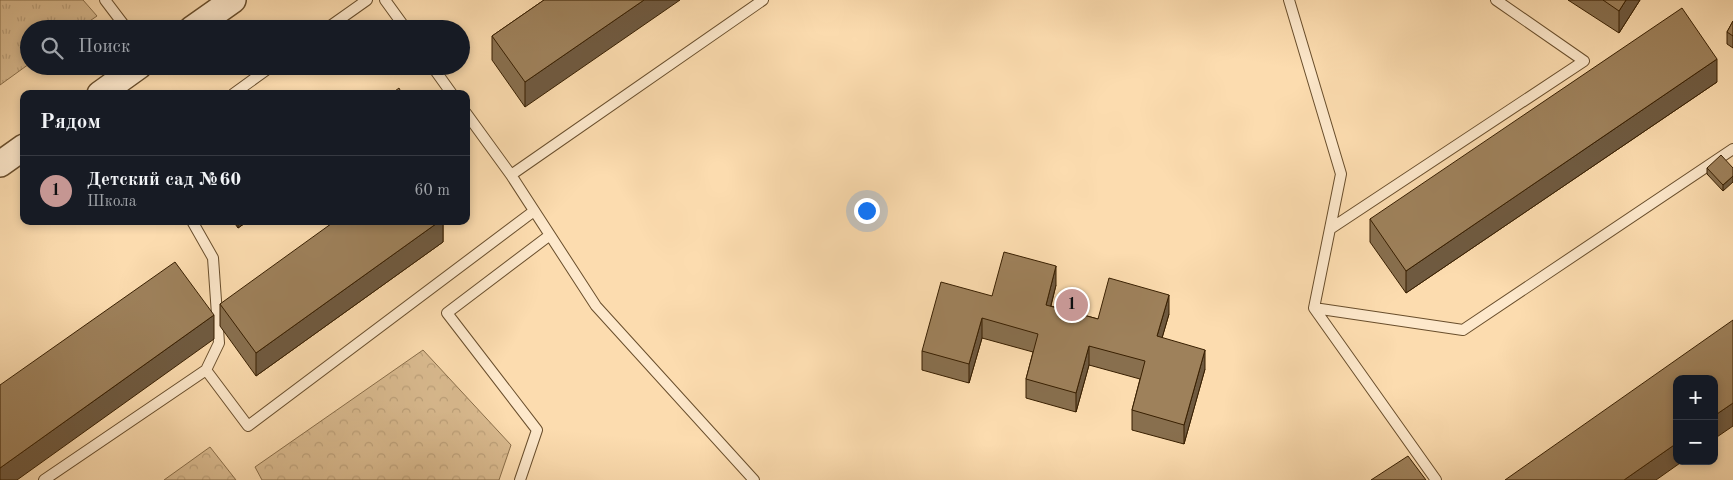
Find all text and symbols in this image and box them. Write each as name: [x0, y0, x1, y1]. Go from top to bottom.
search box: [20, 20, 470, 75]
icon: search: [38, 34, 66, 62]
text: Поиск: [78, 38, 130, 57]
text: Рядом: [40, 112, 101, 133]
text: Детский сад №60: [87, 171, 241, 190]
text: 1: [51, 183, 61, 199]
text: 60 m: [414, 183, 450, 199]
text: Школа: [87, 194, 137, 210]
your location: [854, 198, 880, 224]
pin: 1: [1056, 286, 1088, 324]
map controls: [1673, 375, 1718, 465]
button: +: [1673, 375, 1718, 420]
button: −: [1673, 420, 1718, 465]

